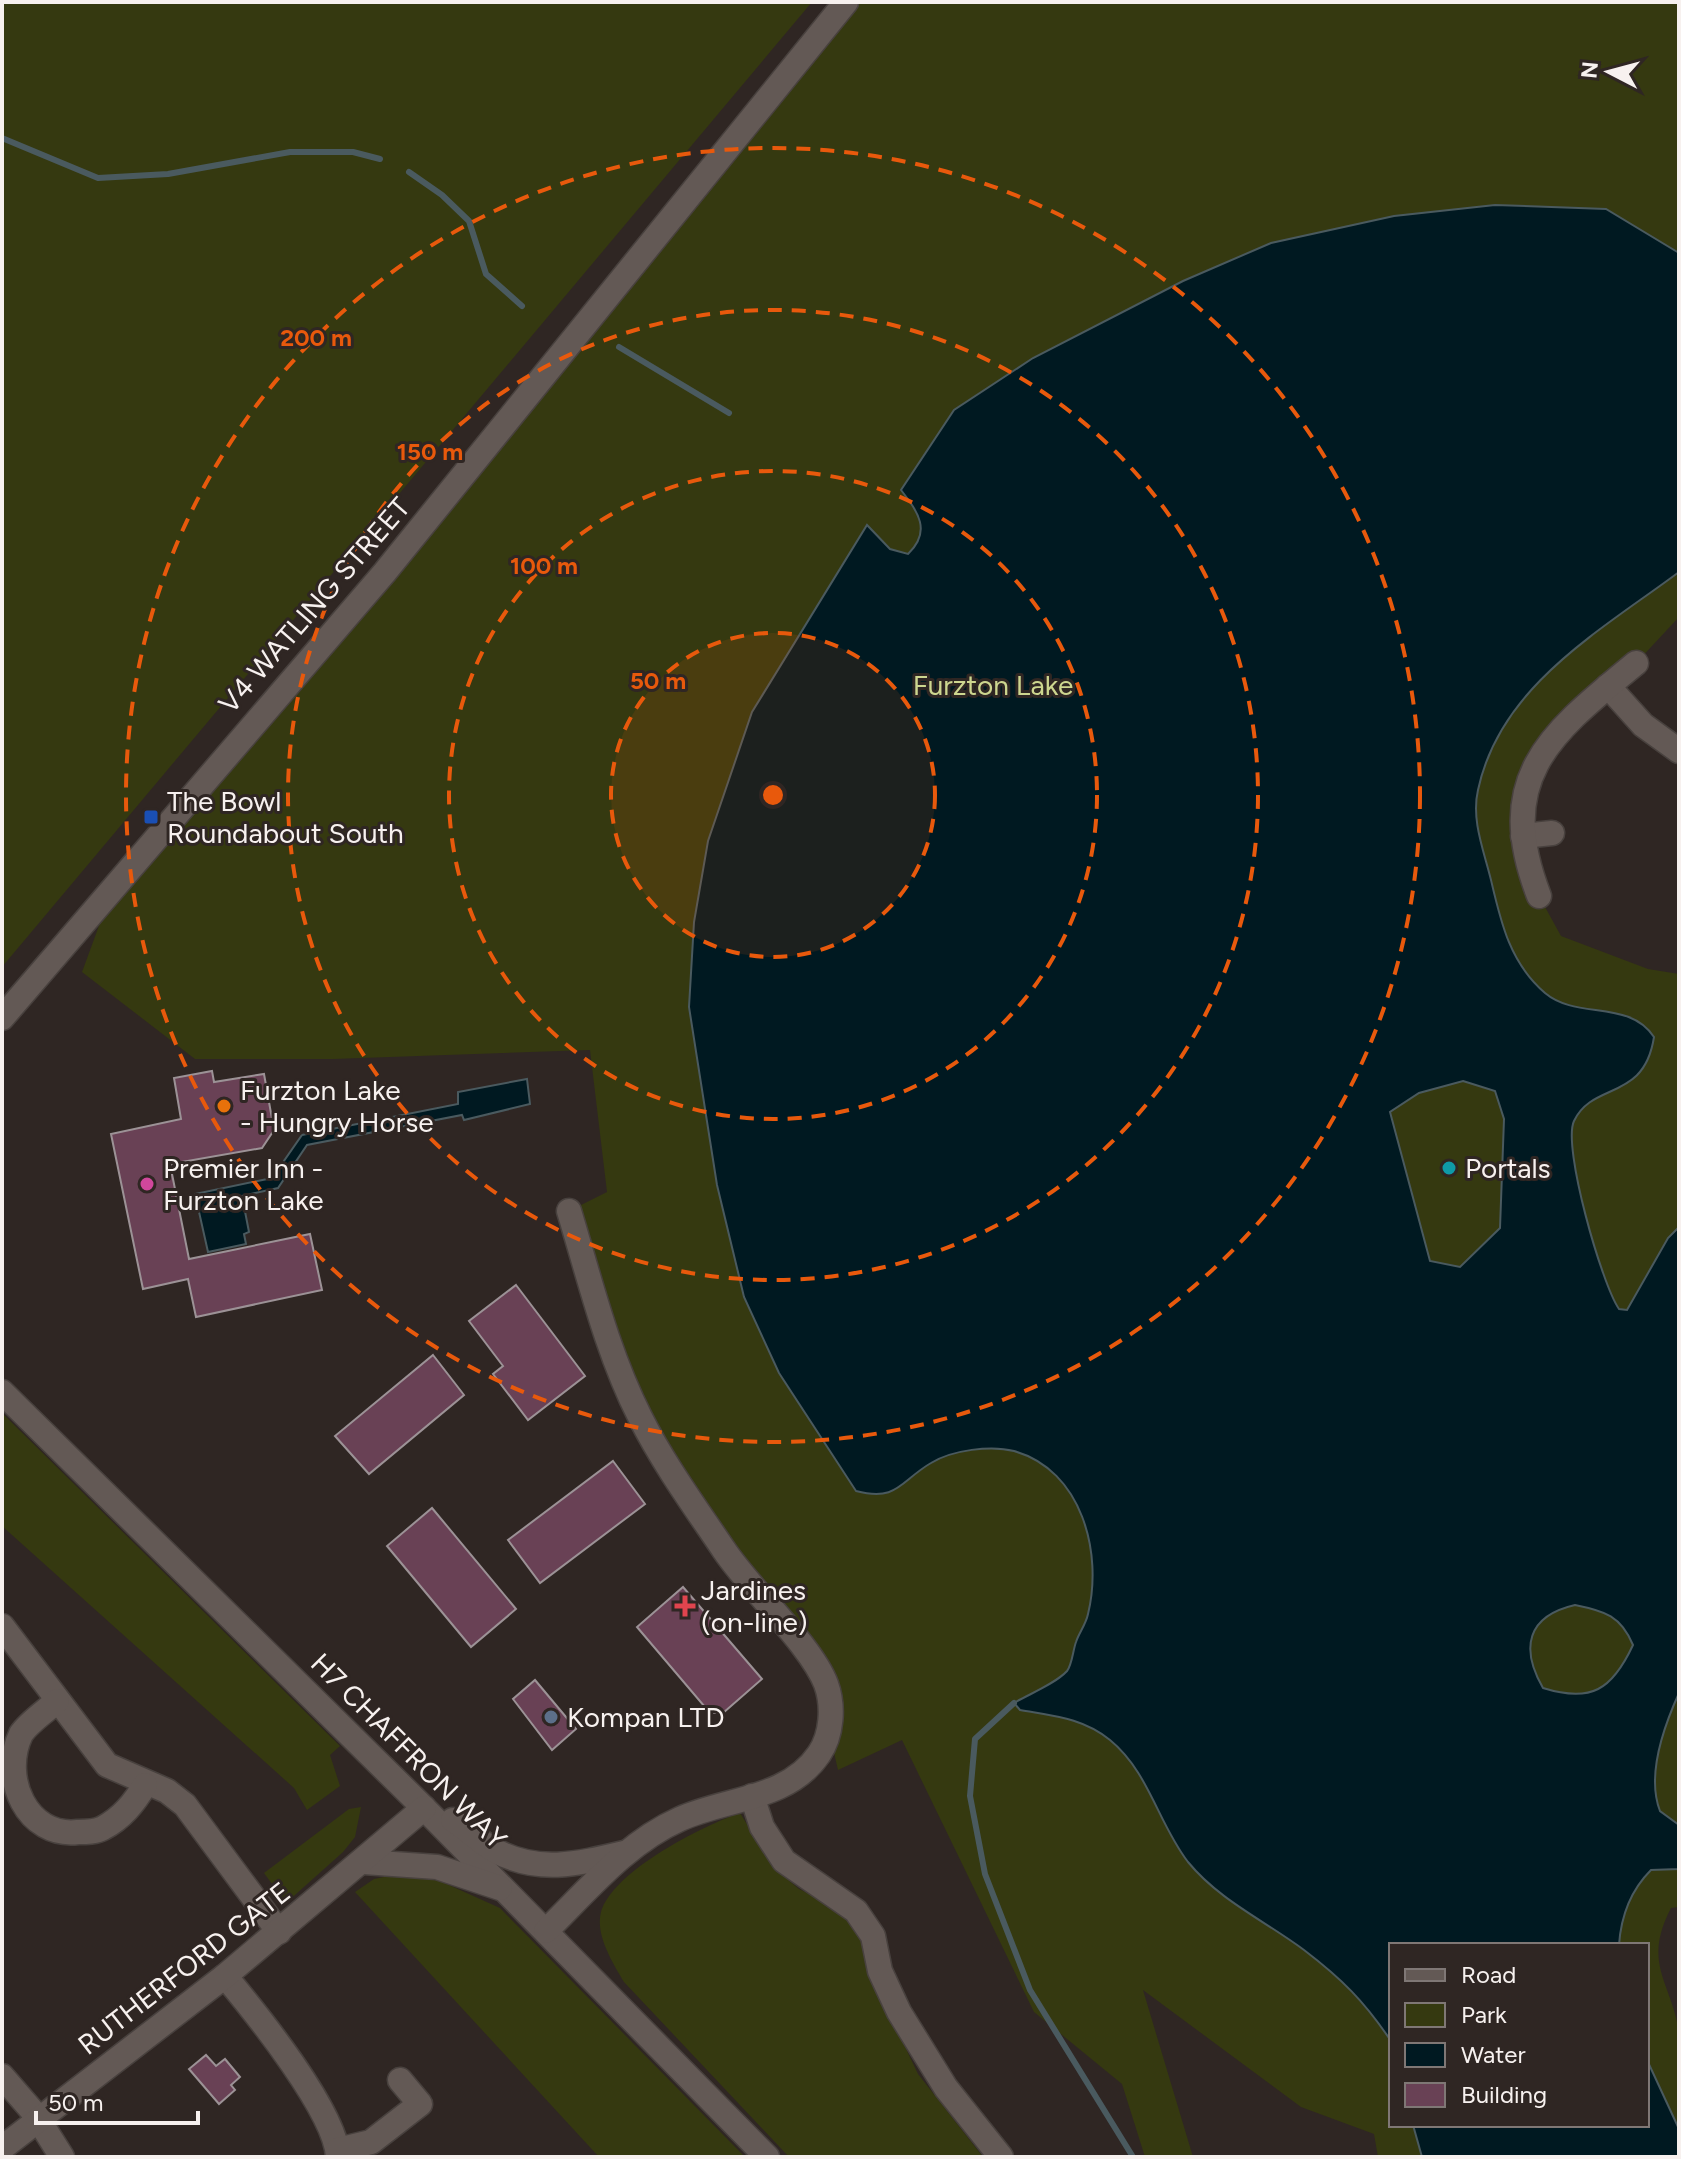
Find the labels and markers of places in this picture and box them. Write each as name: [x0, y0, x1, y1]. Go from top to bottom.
centre of rings: [759, 781, 787, 809]
place label: The Bowl Roundabout South: [167, 784, 404, 850]
marker: The Bowl Roundabout South: [142, 808, 160, 826]
place label: Furzton Lake - Hungry Horse: [240, 1073, 433, 1139]
marker: Furzton Lake - Hungry Horse: [215, 1097, 233, 1115]
place label: Premier Inn - Furzton Lake: [163, 1151, 323, 1217]
place label: Portals: [1465, 1151, 1551, 1185]
marker: Portals: [1440, 1159, 1458, 1177]
marker: Premier Inn - Furzton Lake: [138, 1175, 156, 1193]
place label: Jardines (on-line): [701, 1573, 808, 1639]
marker: Jardines (on-line): [676, 1597, 694, 1615]
place label: Kompan LTD: [567, 1700, 724, 1734]
marker: Kompan LTD: [542, 1708, 560, 1726]

